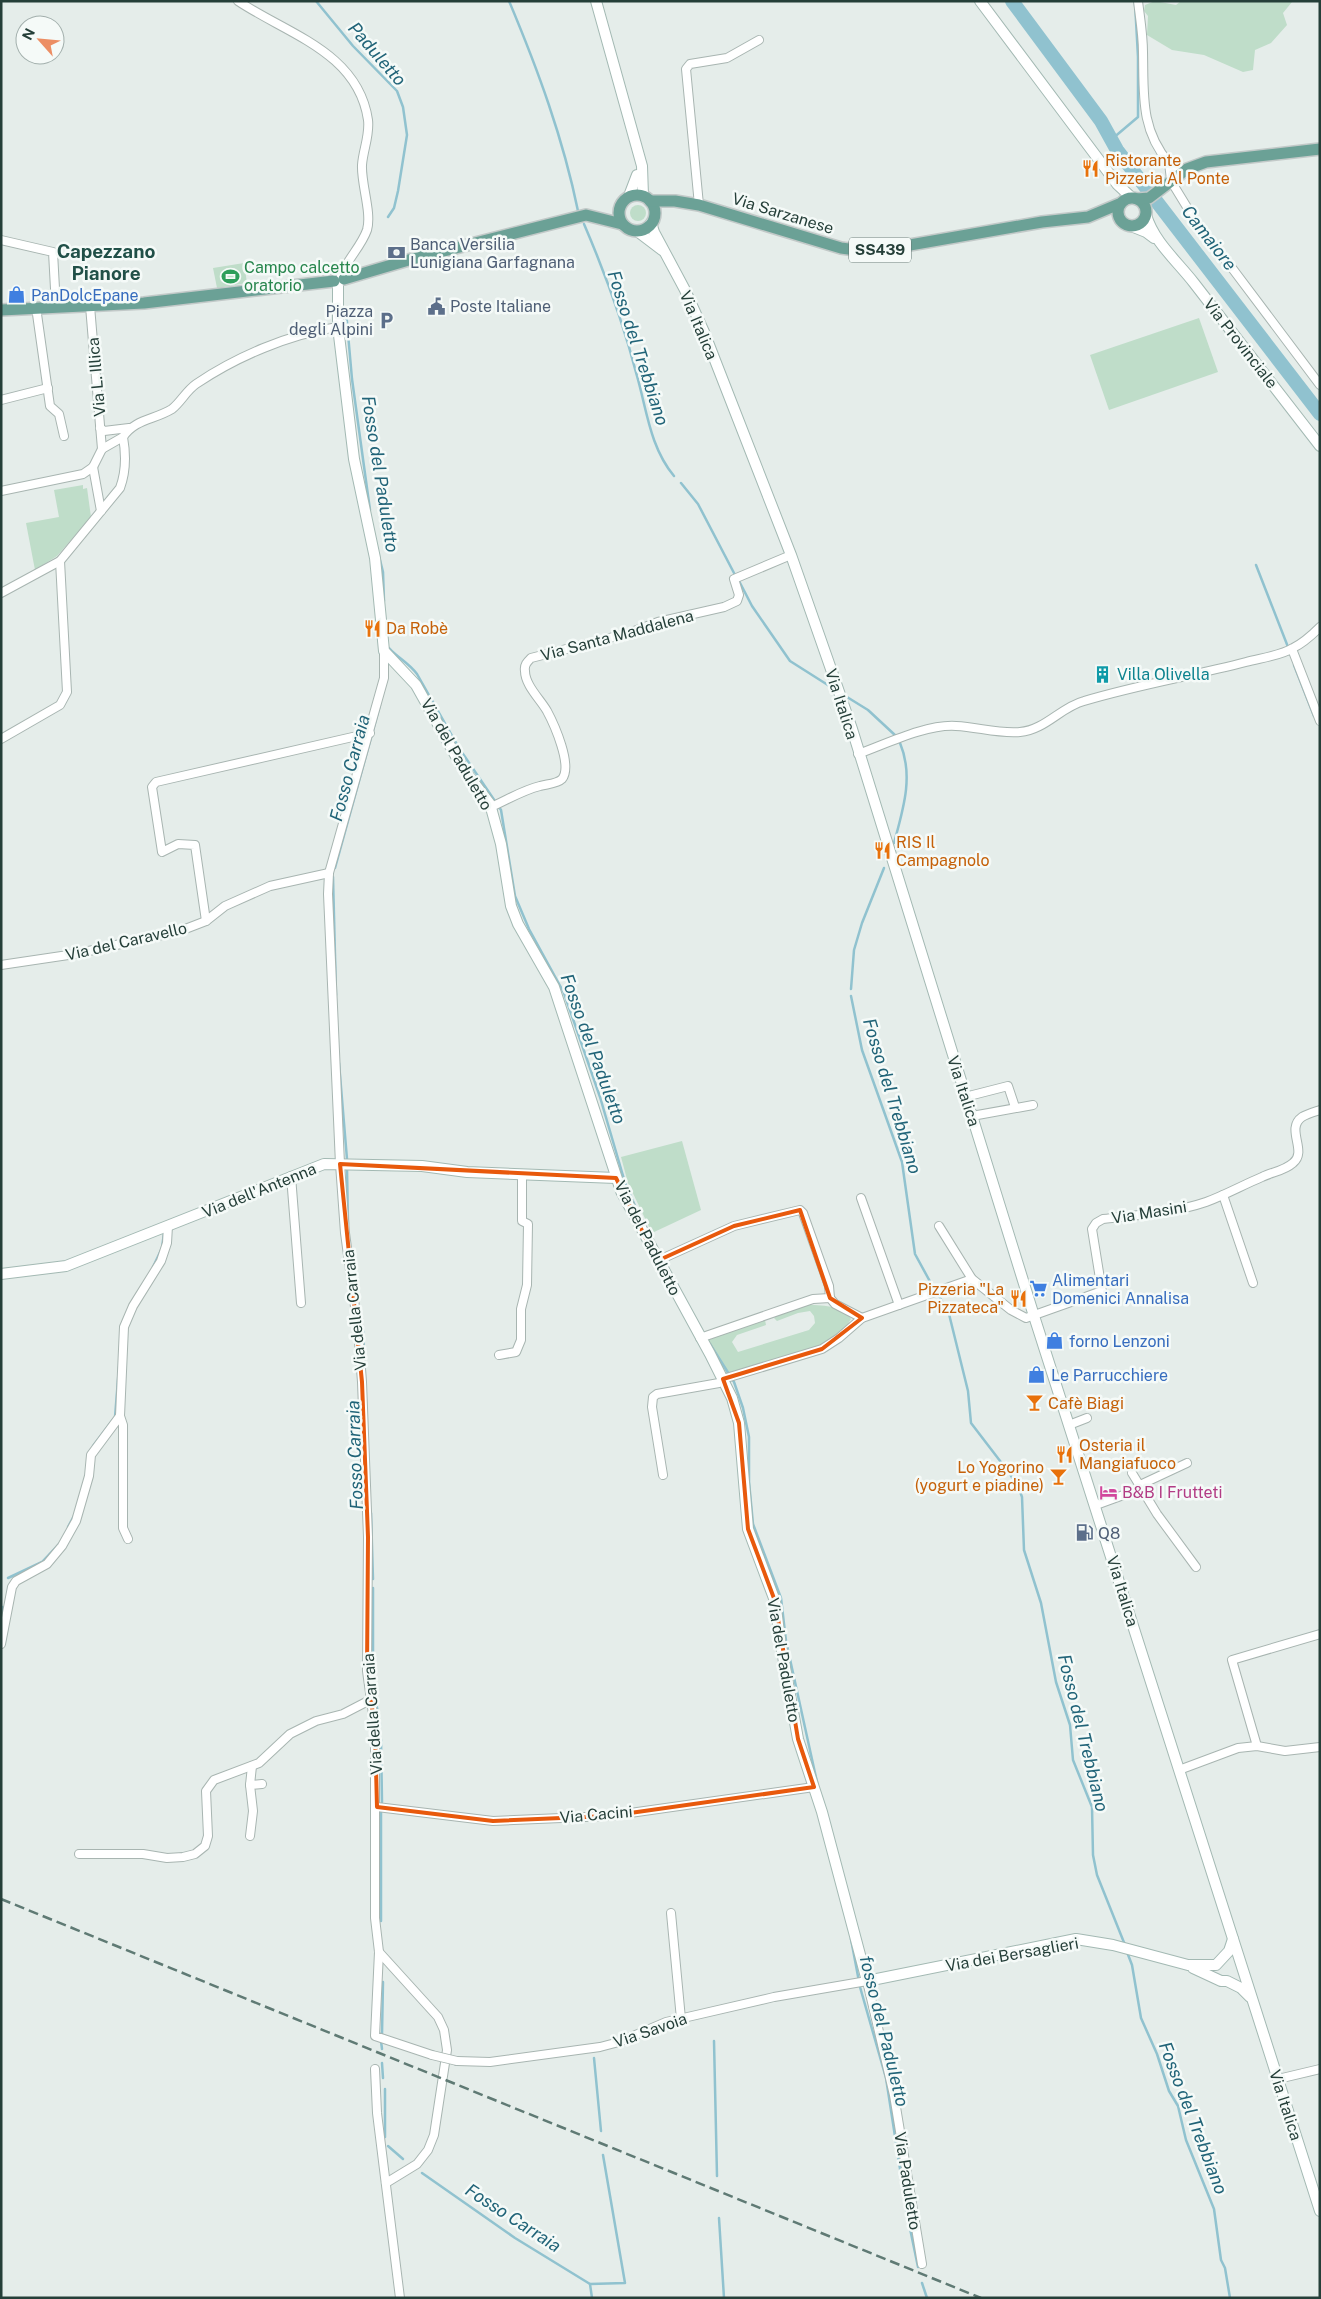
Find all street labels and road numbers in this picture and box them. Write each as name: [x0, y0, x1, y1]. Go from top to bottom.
street label: Via Sarzanese: [730, 189, 836, 238]
road number: SS439: [849, 238, 911, 262]
street label: Via Italica: [676, 288, 722, 363]
street label: Via Provinciale: [1200, 295, 1282, 392]
street label: Via L. Illica: [84, 337, 109, 417]
street label: Via Santa Maddalena: [539, 606, 696, 665]
street label: Via Italica: [821, 666, 862, 742]
street label: Via del Paduletto: [417, 695, 496, 814]
street label: Via del Caravello: [64, 918, 189, 965]
street label: Via Italica: [943, 1053, 984, 1129]
street label: Via dell'Antenna: [199, 1159, 319, 1222]
street label: Via del Paduletto: [610, 1178, 685, 1299]
street label: Via Masini: [1110, 1197, 1188, 1228]
street label: Via della Carraia: [339, 1248, 370, 1371]
street label: Via Italica: [1103, 1553, 1142, 1629]
street label: Via del Paduletto: [763, 1596, 804, 1724]
street label: Via della Carraia: [359, 1653, 386, 1775]
street label: Via Cacini: [559, 1802, 633, 1827]
street label: Via dei Bersaglieri: [944, 1933, 1080, 1976]
street label: Via Savoia: [611, 2009, 689, 2052]
street label: Via Italica: [1265, 2067, 1306, 2143]
street label: Via Paduletto: [890, 2131, 925, 2231]

